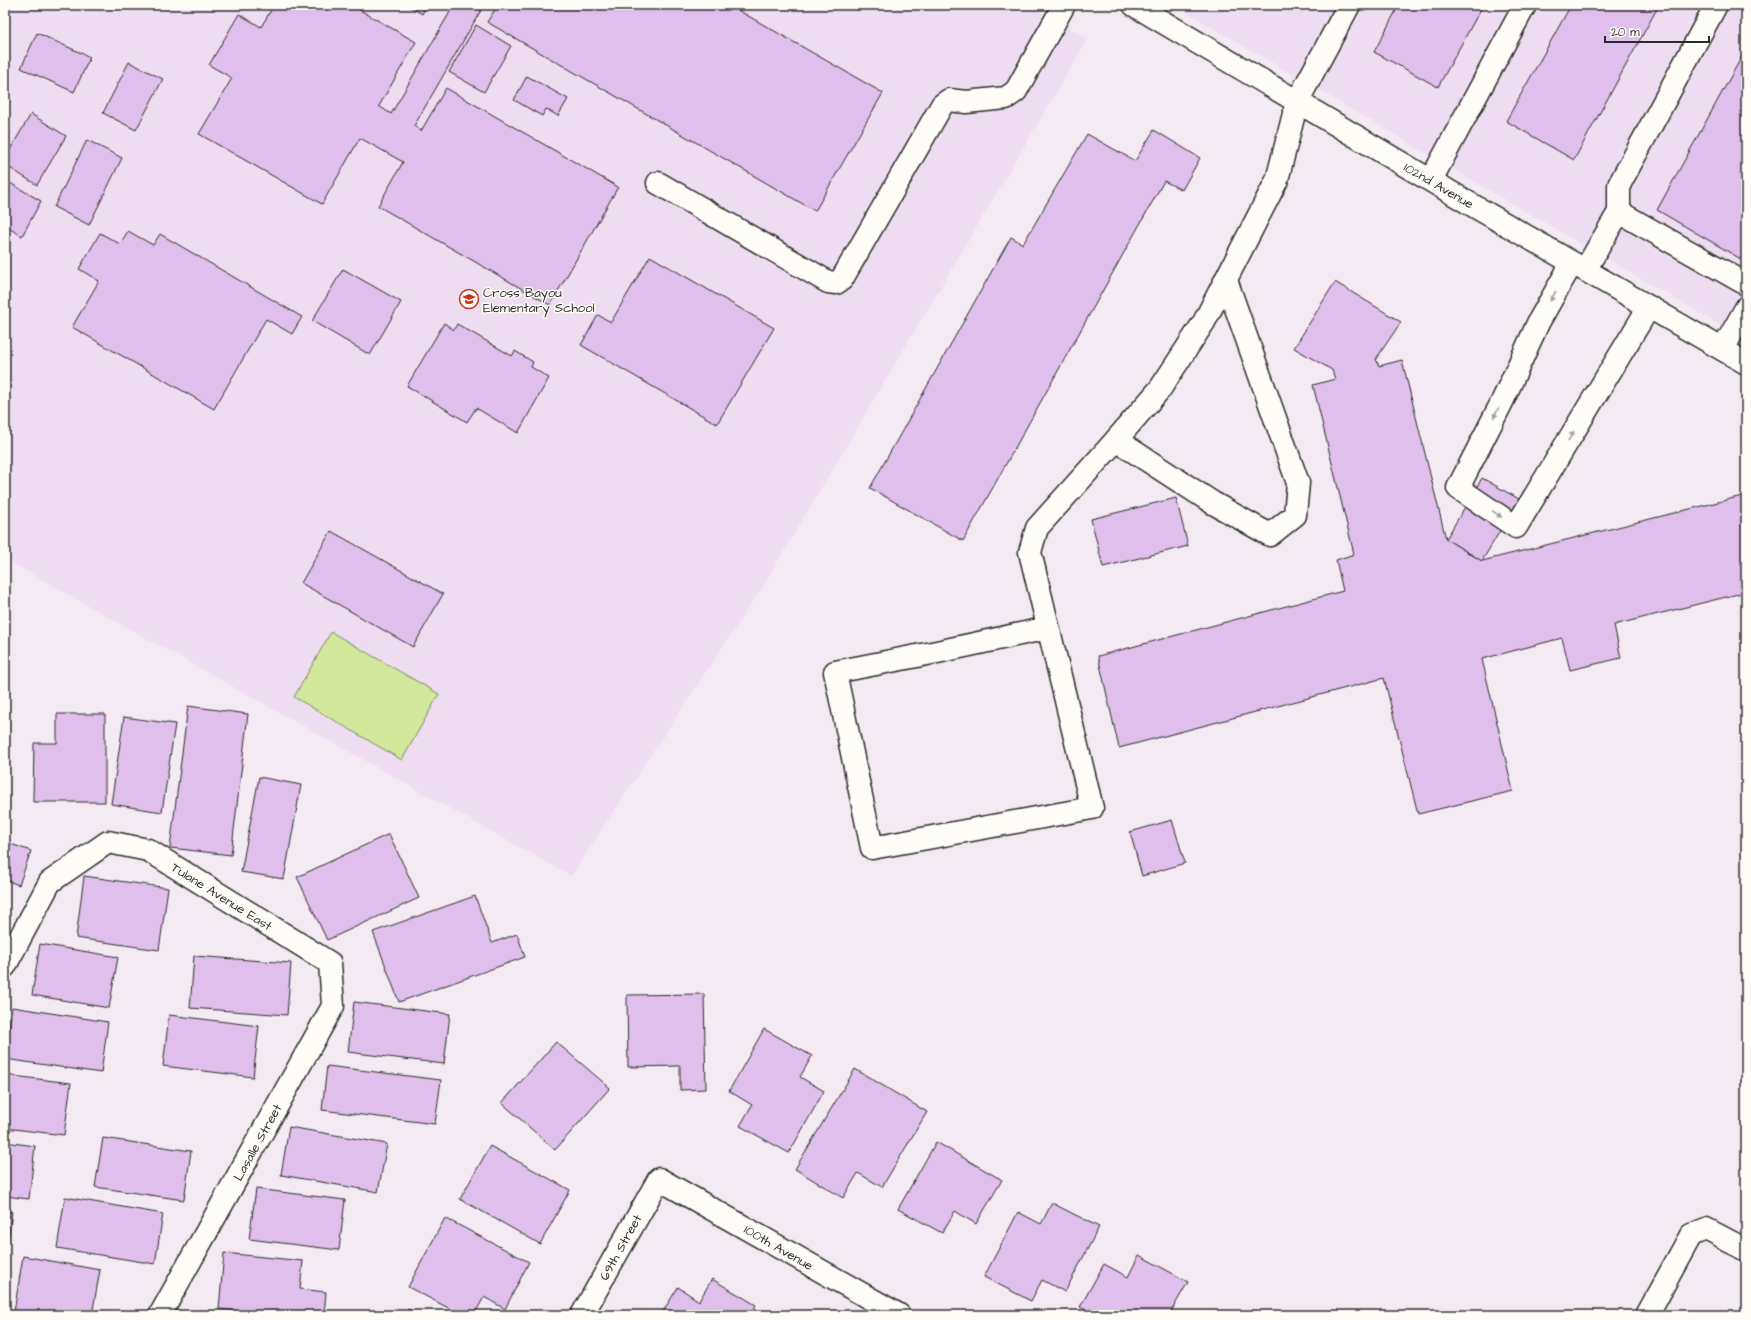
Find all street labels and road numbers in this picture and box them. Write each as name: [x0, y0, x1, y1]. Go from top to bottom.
street label: 102nd Avenue: [1400, 159, 1477, 213]
street label: Tulane Avenue East: [168, 859, 276, 936]
street label: Lasalle Street: [229, 1100, 287, 1184]
street label: 69th Street: [595, 1211, 647, 1284]
street label: 100th Avenue: [741, 1221, 816, 1275]

